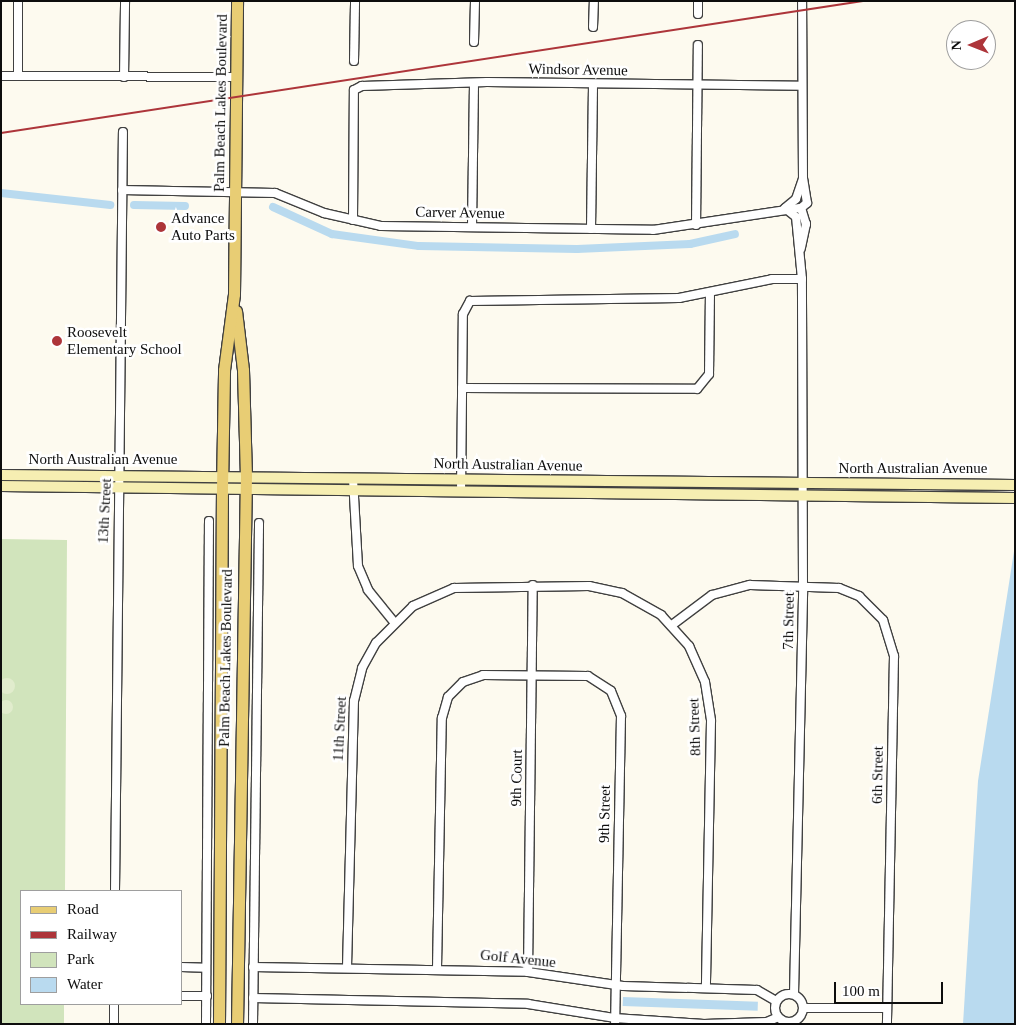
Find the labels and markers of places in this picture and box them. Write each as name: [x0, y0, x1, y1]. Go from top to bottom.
place label: Advance Auto Parts: [171, 209, 235, 244]
marker: Advance Auto Parts: [155, 221, 167, 233]
place label: Roosevelt Elementary School: [67, 323, 182, 358]
marker: Roosevelt Elementary School: [51, 335, 63, 347]

